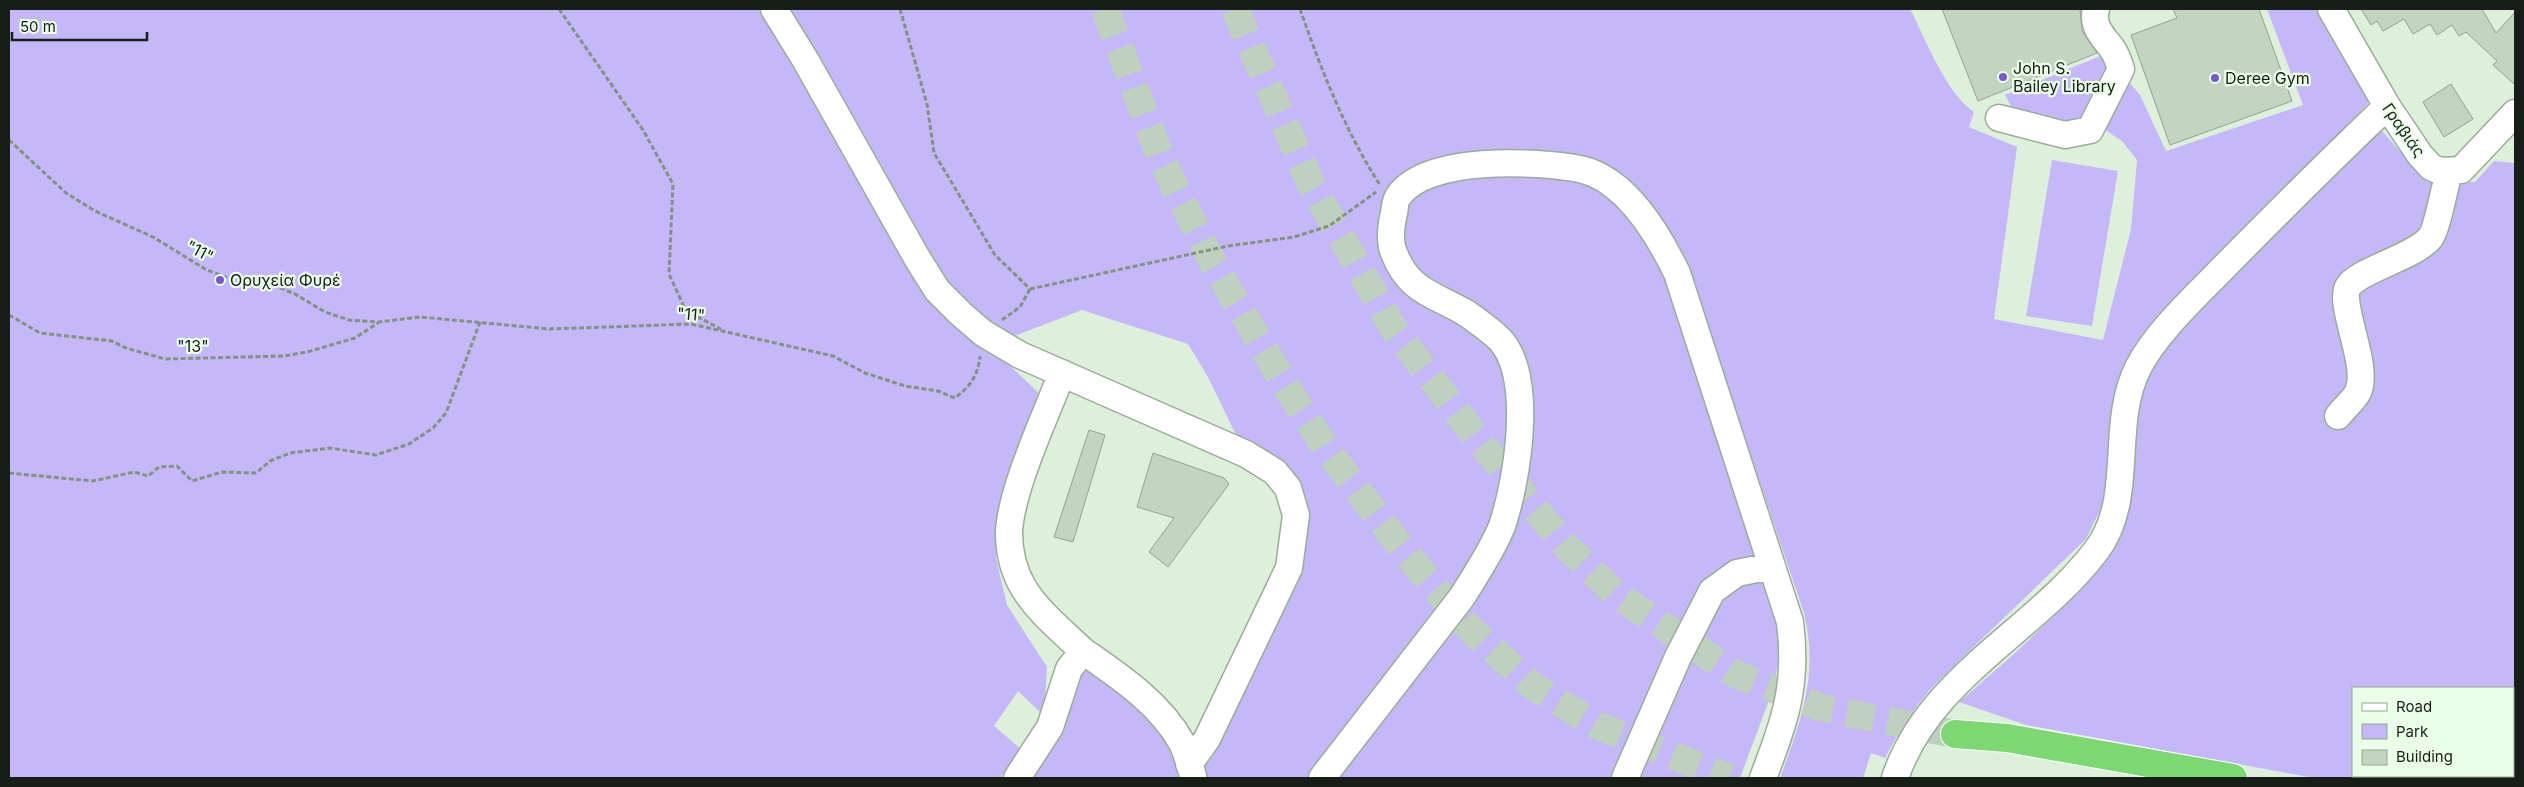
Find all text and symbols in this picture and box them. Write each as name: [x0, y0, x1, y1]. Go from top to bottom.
scale bar: [12, 10, 148, 42]
text: 50 m: [20, 17, 56, 36]
place label: John S. Bailey Library: [2013, 58, 2116, 96]
place label: Deree Gym: [2225, 68, 2310, 88]
marker: John S. Bailey Library: [1997, 71, 2009, 83]
marker: Deree Gym: [2209, 72, 2221, 84]
street label: Γραβιάς: [2378, 99, 2430, 161]
street label: "11": [183, 236, 217, 266]
place label: Ορυχεία Φυρέ: [230, 270, 341, 290]
marker: Ορυχεία Φυρέ: [214, 274, 226, 286]
street label: "11": [676, 303, 706, 325]
street label: "13": [177, 336, 209, 356]
legend: [2352, 687, 2514, 777]
text: Road: [2396, 697, 2432, 716]
text: Park: [2396, 722, 2429, 741]
text: Building: [2396, 747, 2453, 766]

